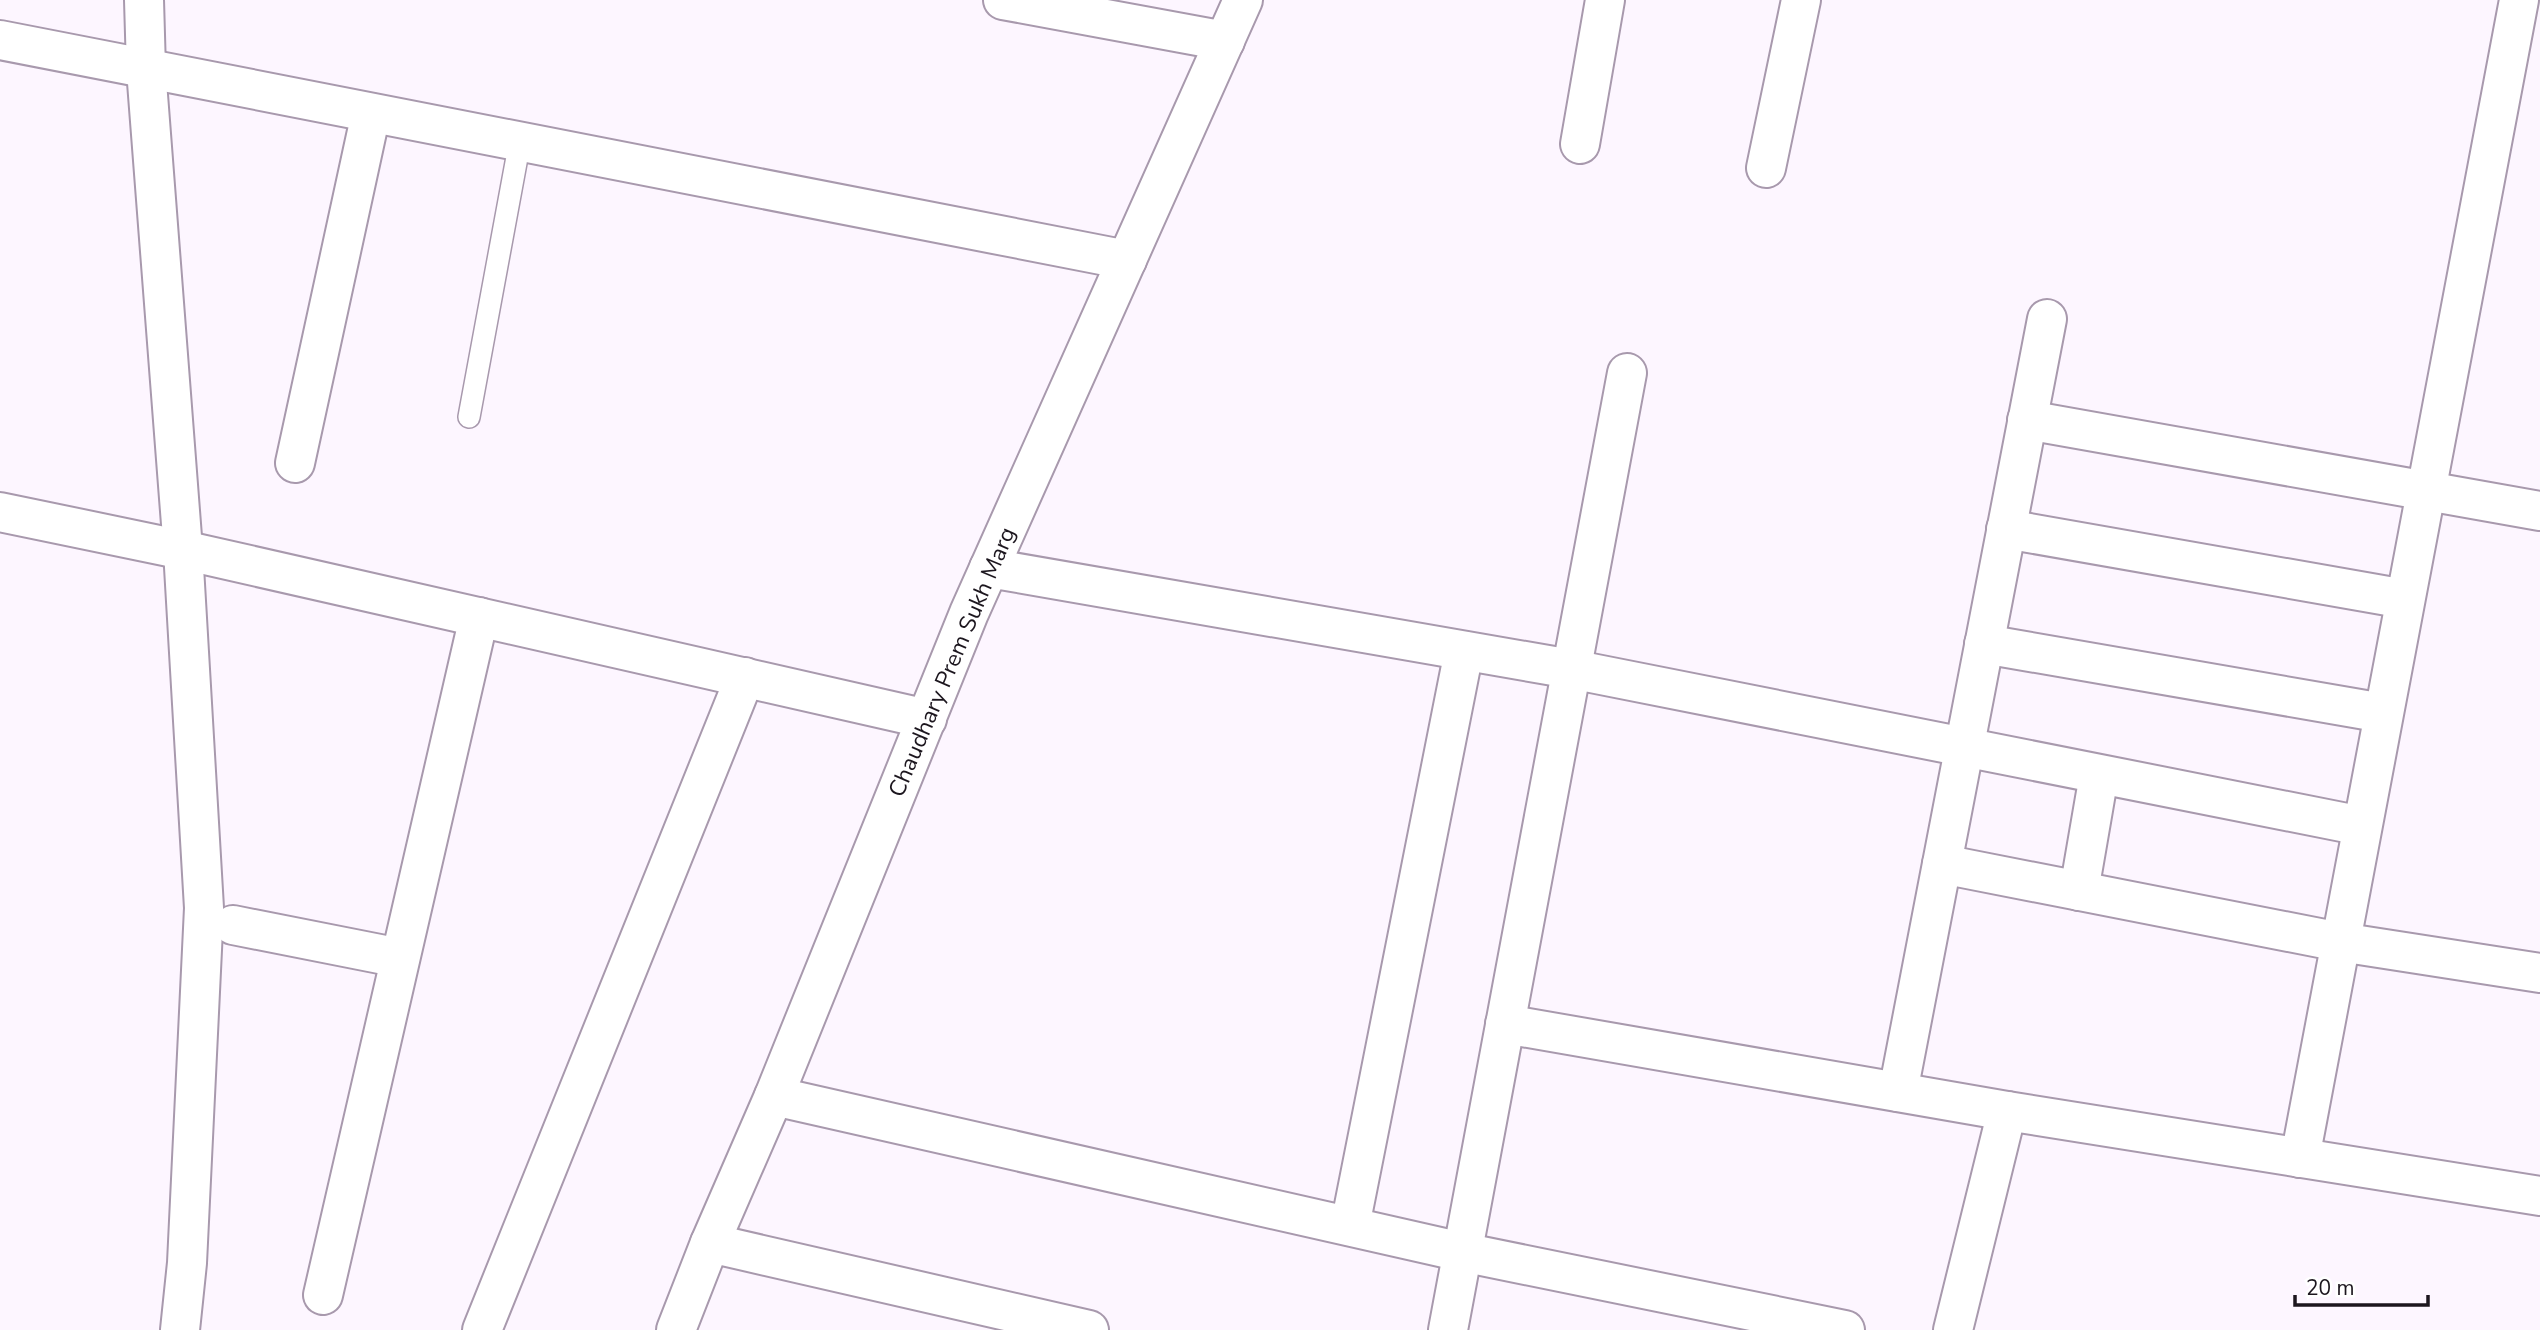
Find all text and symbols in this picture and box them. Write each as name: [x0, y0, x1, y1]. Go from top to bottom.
street label: Chaudhary Prem Sukh Marg: [881, 522, 1023, 802]
scale bar: [2295, 1264, 2428, 1308]
text: 20 m: [2306, 1274, 2355, 1302]

